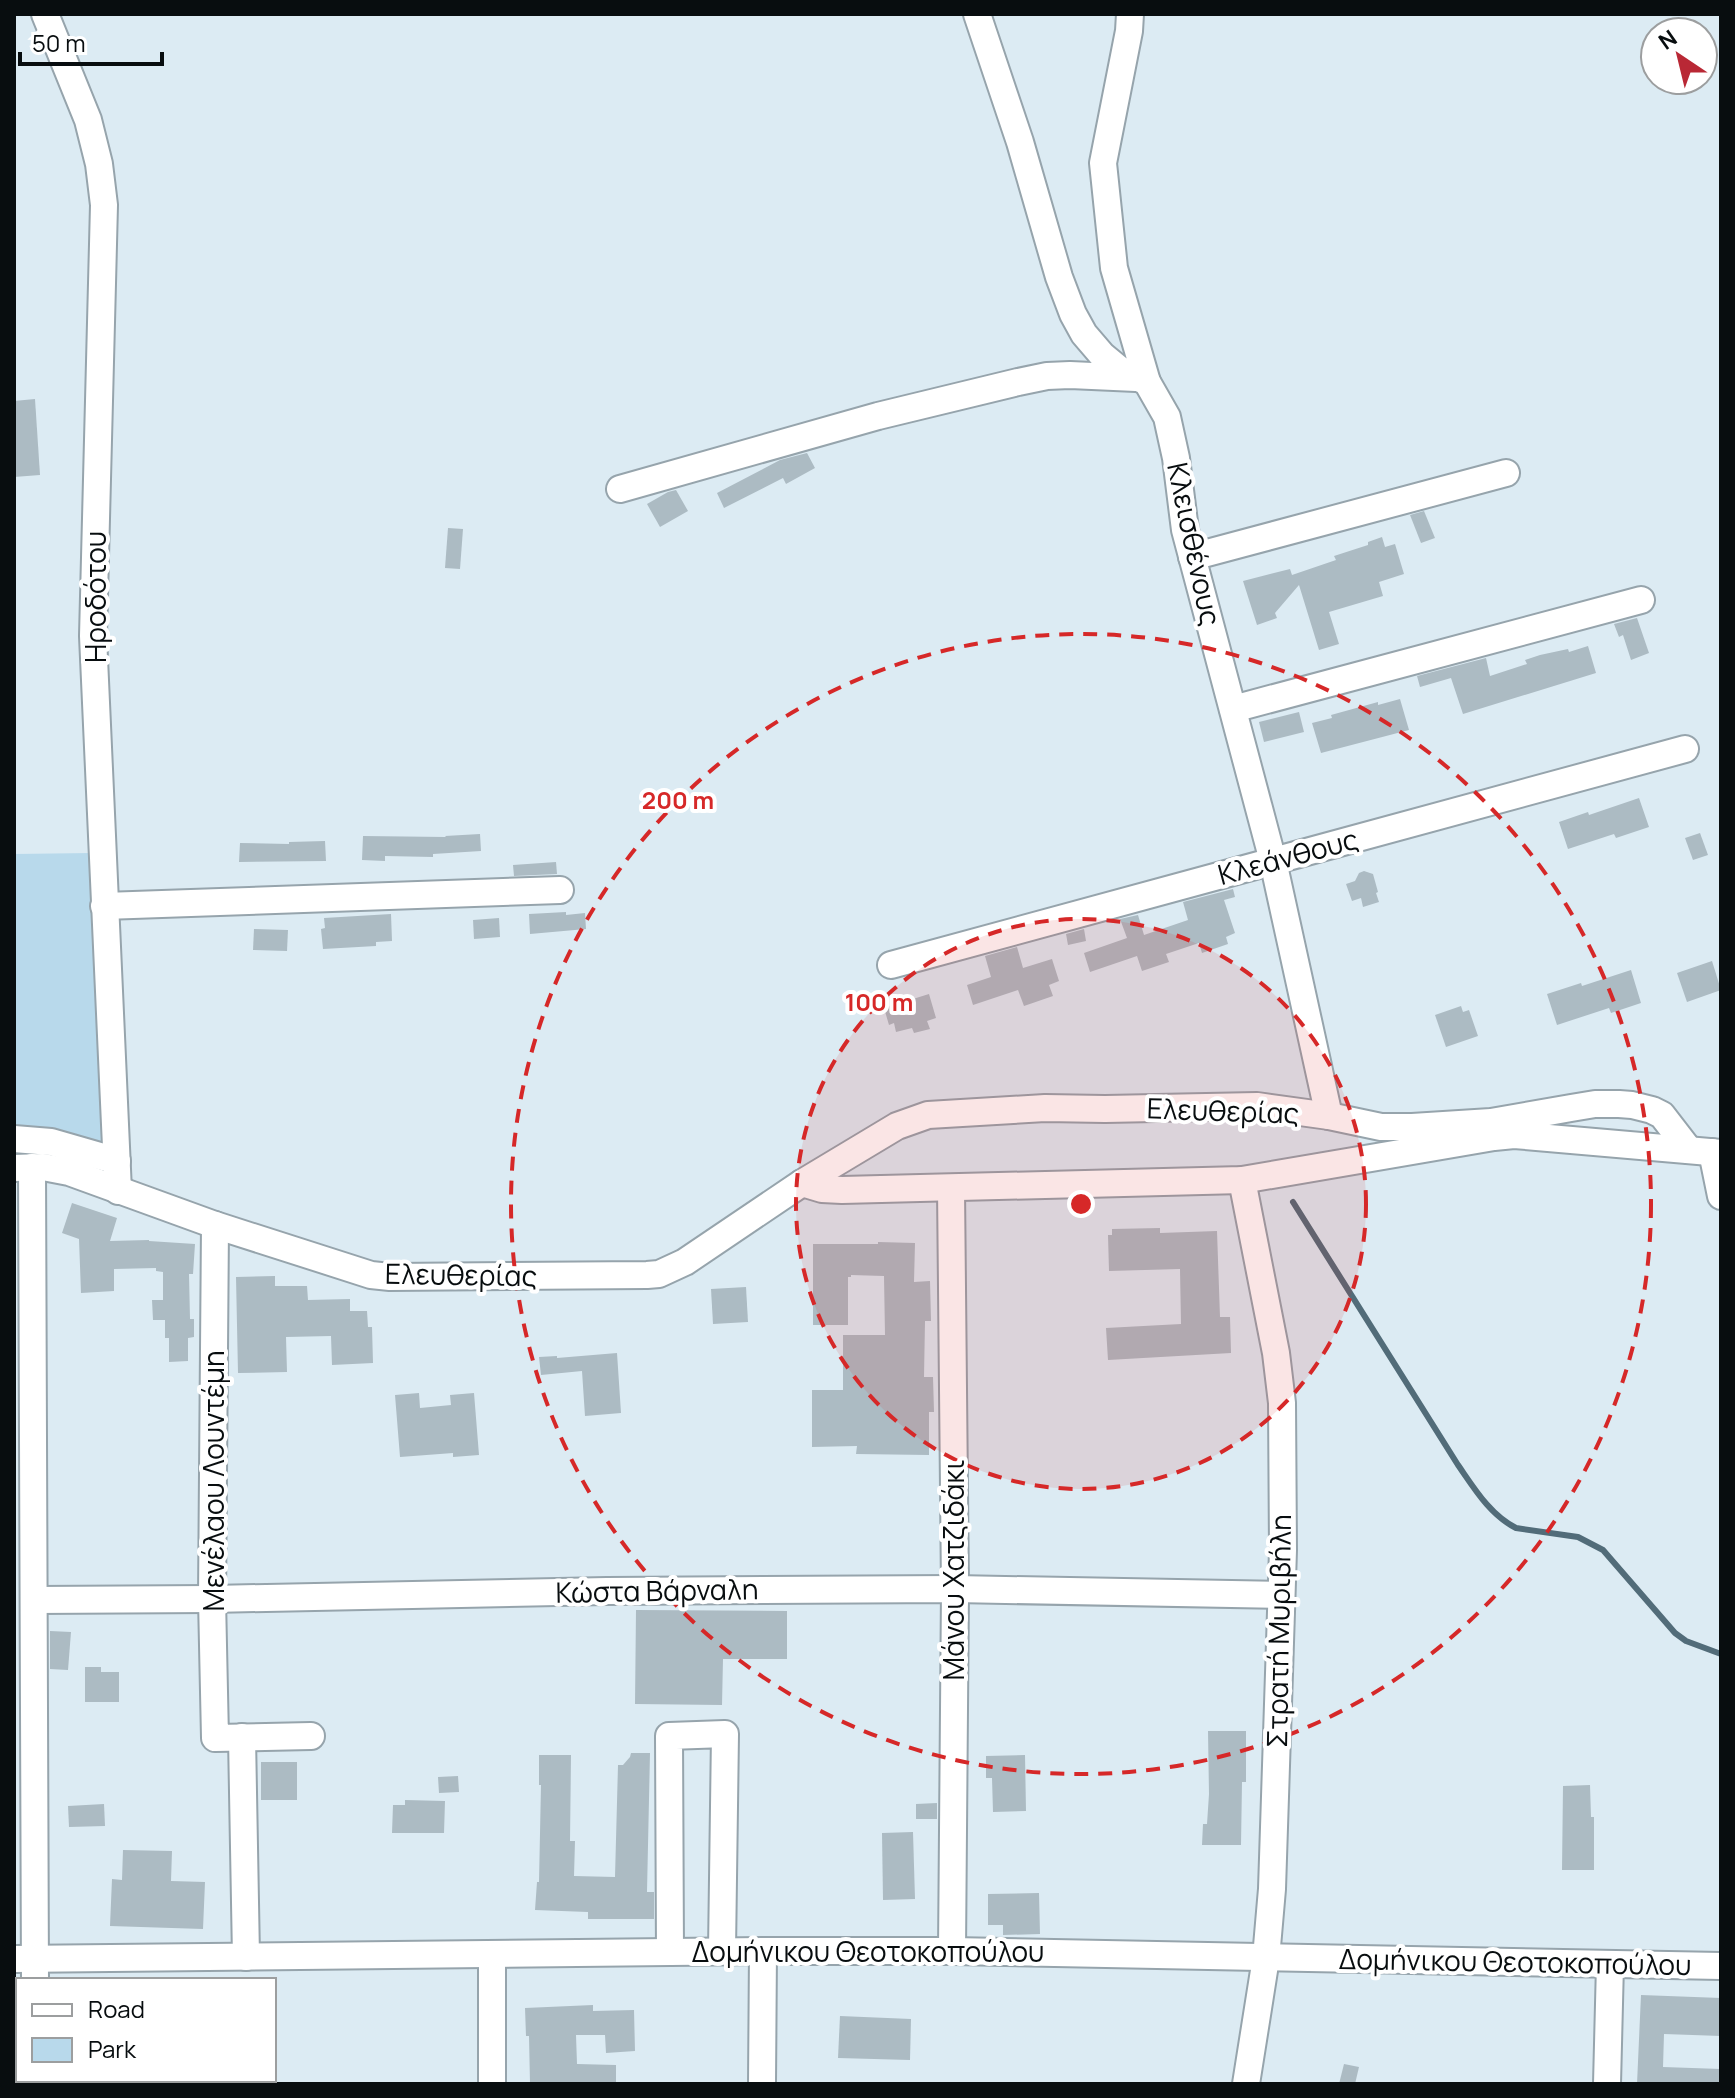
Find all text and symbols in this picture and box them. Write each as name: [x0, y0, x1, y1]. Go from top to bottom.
scale bar: [20, 16, 162, 66]
north arrow: [1639, 16, 1719, 96]
text: N: [1652, 23, 1683, 56]
text: 50 m: [32, 26, 86, 59]
street label: Κλεισθένους: [1159, 459, 1231, 629]
street label: Ηροδότου: [76, 531, 114, 663]
text: 200 m: [642, 783, 714, 816]
street label: Κλεάνθους: [1214, 819, 1362, 893]
text: 100 m: [845, 985, 913, 1018]
street label: Ελευθερίας: [1146, 1088, 1300, 1132]
centre of rings: [1067, 1190, 1095, 1218]
street label: Ελευθερίας: [385, 1254, 537, 1294]
street label: Μενέλαου Λουντέμη: [194, 1350, 232, 1612]
street label: Μάνου Χατζιδάκι: [934, 1460, 972, 1680]
street label: Στρατή Μυριβήλη: [1257, 1514, 1299, 1748]
street label: Κώστα Βάρναλη: [555, 1569, 759, 1611]
street label: Δομήνικου Θεοτοκοπούλου: [692, 1932, 1044, 1970]
street label: Δομήνικου Θεοτοκοπούλου: [1338, 1939, 1692, 1983]
legend: [16, 1978, 276, 2082]
text: Road: [88, 1992, 145, 2025]
text: Park: [88, 2032, 137, 2065]

